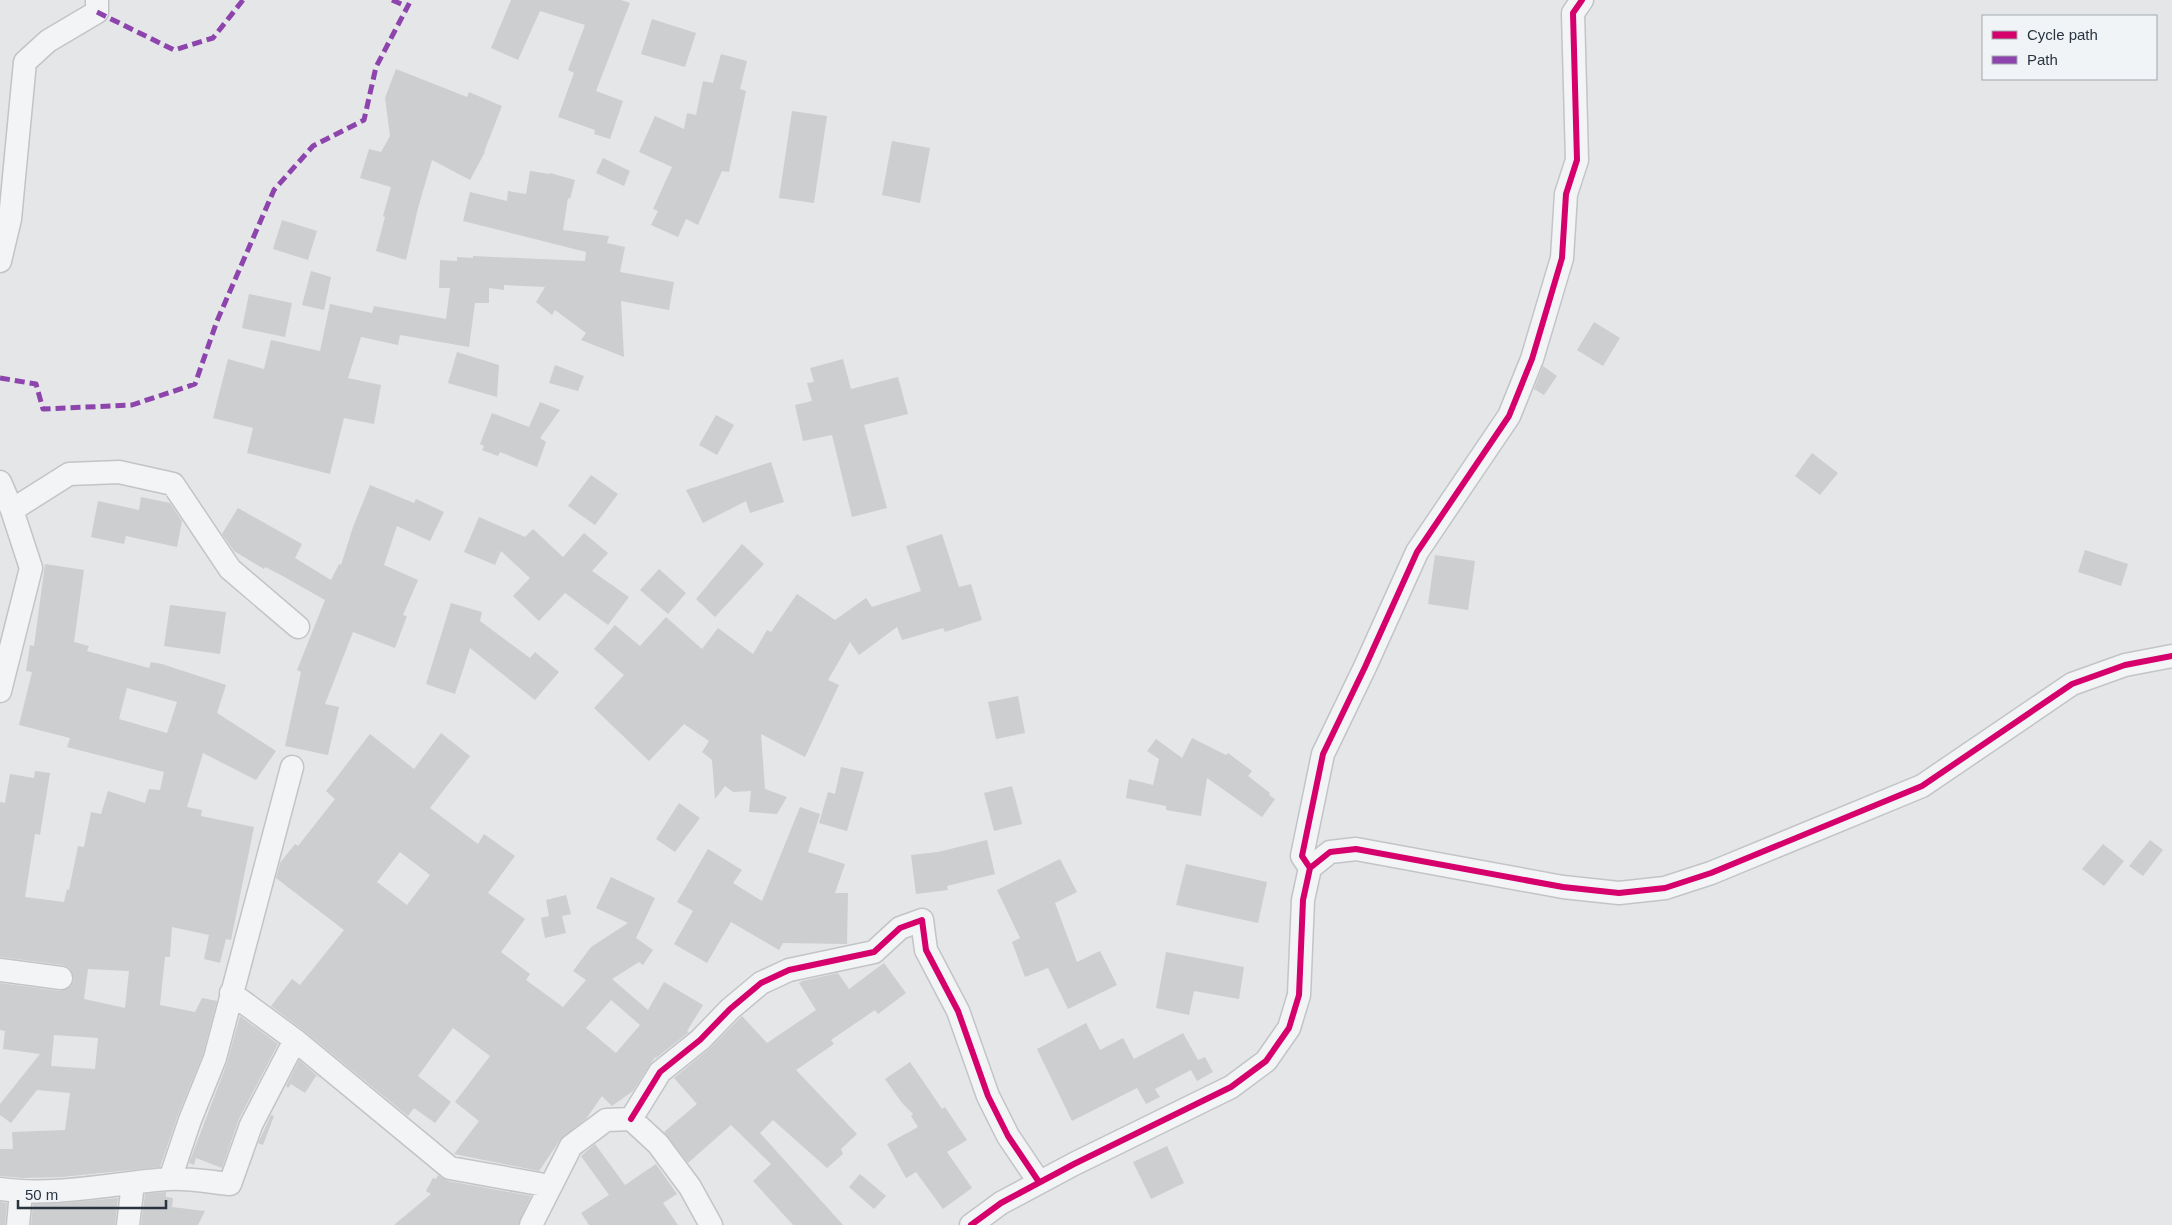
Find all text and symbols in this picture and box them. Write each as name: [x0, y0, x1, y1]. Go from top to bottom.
legend: [1982, 15, 2157, 80]
text: Cycle path: [2027, 26, 2098, 43]
text: Path: [2027, 51, 2058, 68]
scale bar: [18, 1178, 165, 1210]
text: 50 m: [25, 1186, 58, 1203]

